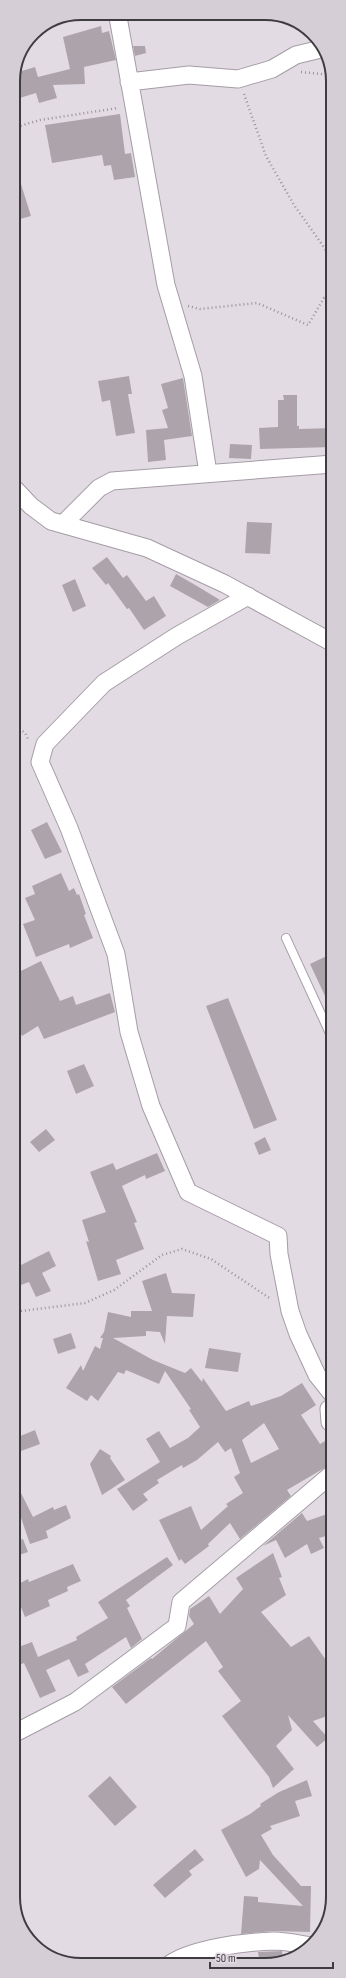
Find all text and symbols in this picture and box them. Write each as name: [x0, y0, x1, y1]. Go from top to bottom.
scale bar: [210, 1944, 333, 1970]
text: 50 m: [216, 1951, 236, 1966]

